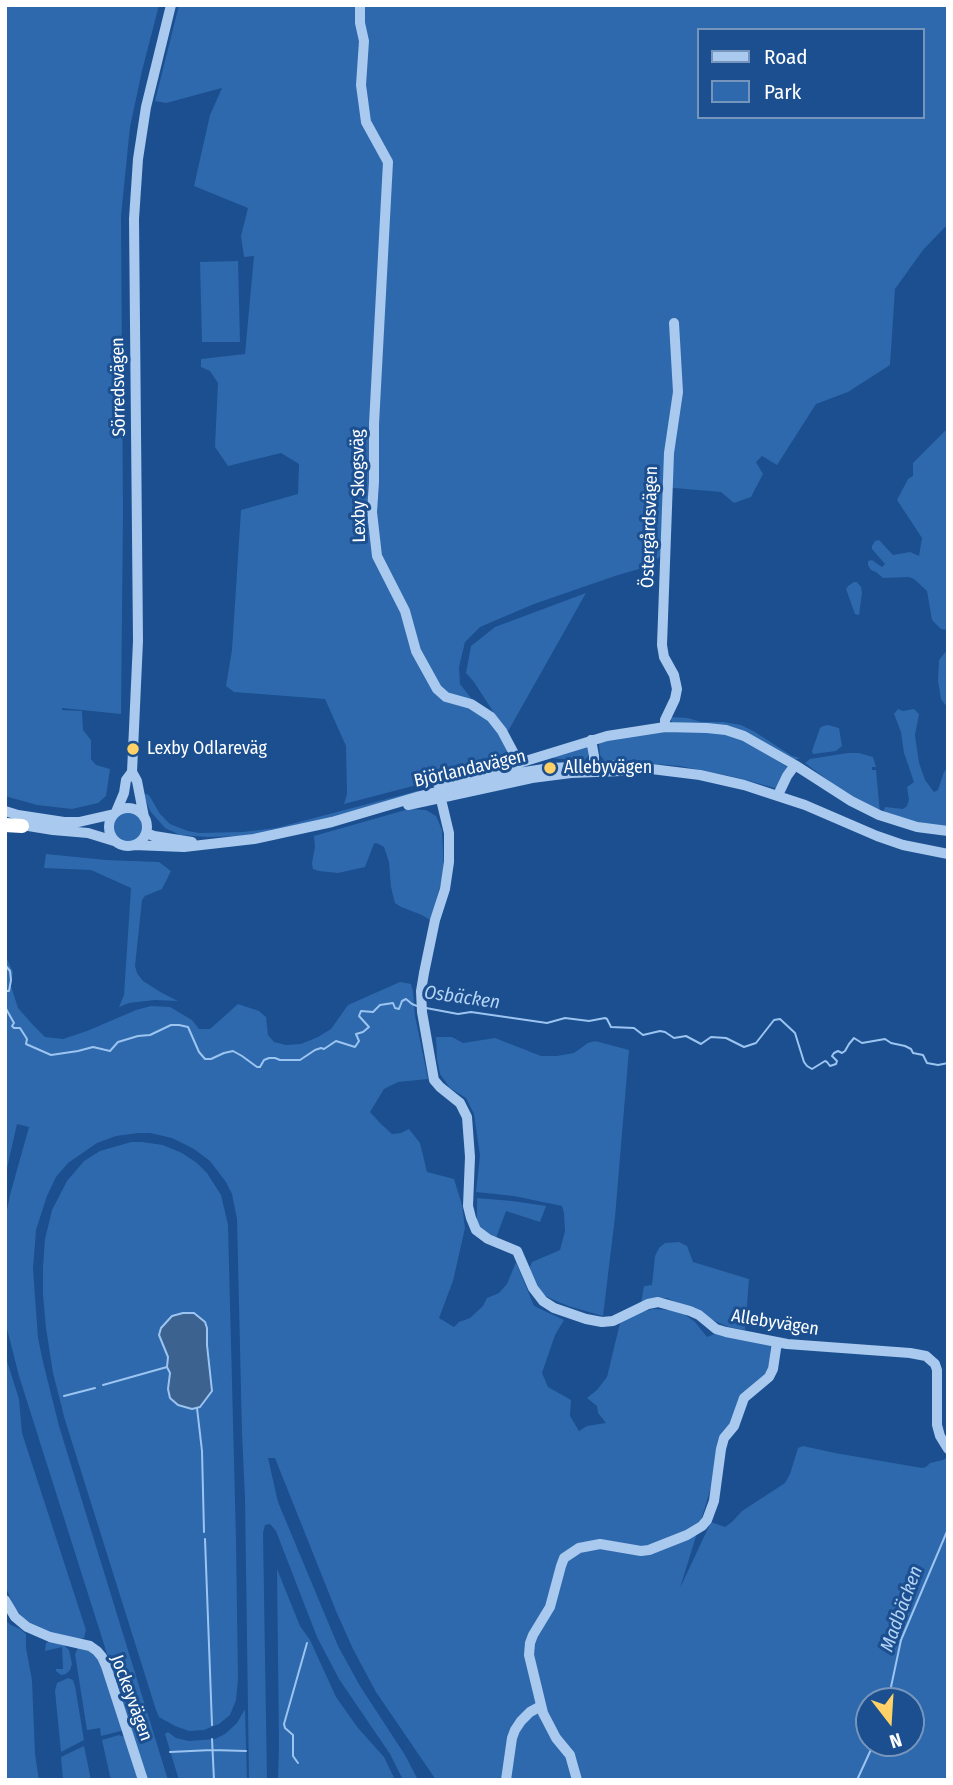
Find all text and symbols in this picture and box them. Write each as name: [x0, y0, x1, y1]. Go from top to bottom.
legend: [698, 28, 925, 119]
text: Road: [764, 44, 808, 70]
text: Park: [764, 79, 801, 105]
street label: Sörredsvägen: [107, 337, 131, 437]
street label: Lexby Skogsväg: [347, 429, 371, 543]
street label: Östergårdsvägen: [637, 466, 663, 588]
place label: Lexby Odlareväg: [147, 738, 267, 760]
marker: Lexby Odlareväg: [125, 741, 141, 757]
street label: Björlandavägen: [412, 746, 528, 792]
place label: Allebyvägen: [564, 757, 652, 779]
marker: Allebyvägen: [542, 760, 558, 776]
water label: Osbäcken: [423, 981, 501, 1015]
street label: Allebyvägen: [730, 1305, 820, 1341]
water label: Madbäcken: [876, 1563, 928, 1655]
street label: Jockeyvägen: [105, 1652, 157, 1744]
north arrow: [855, 1687, 925, 1757]
text: N: [887, 1728, 905, 1753]

